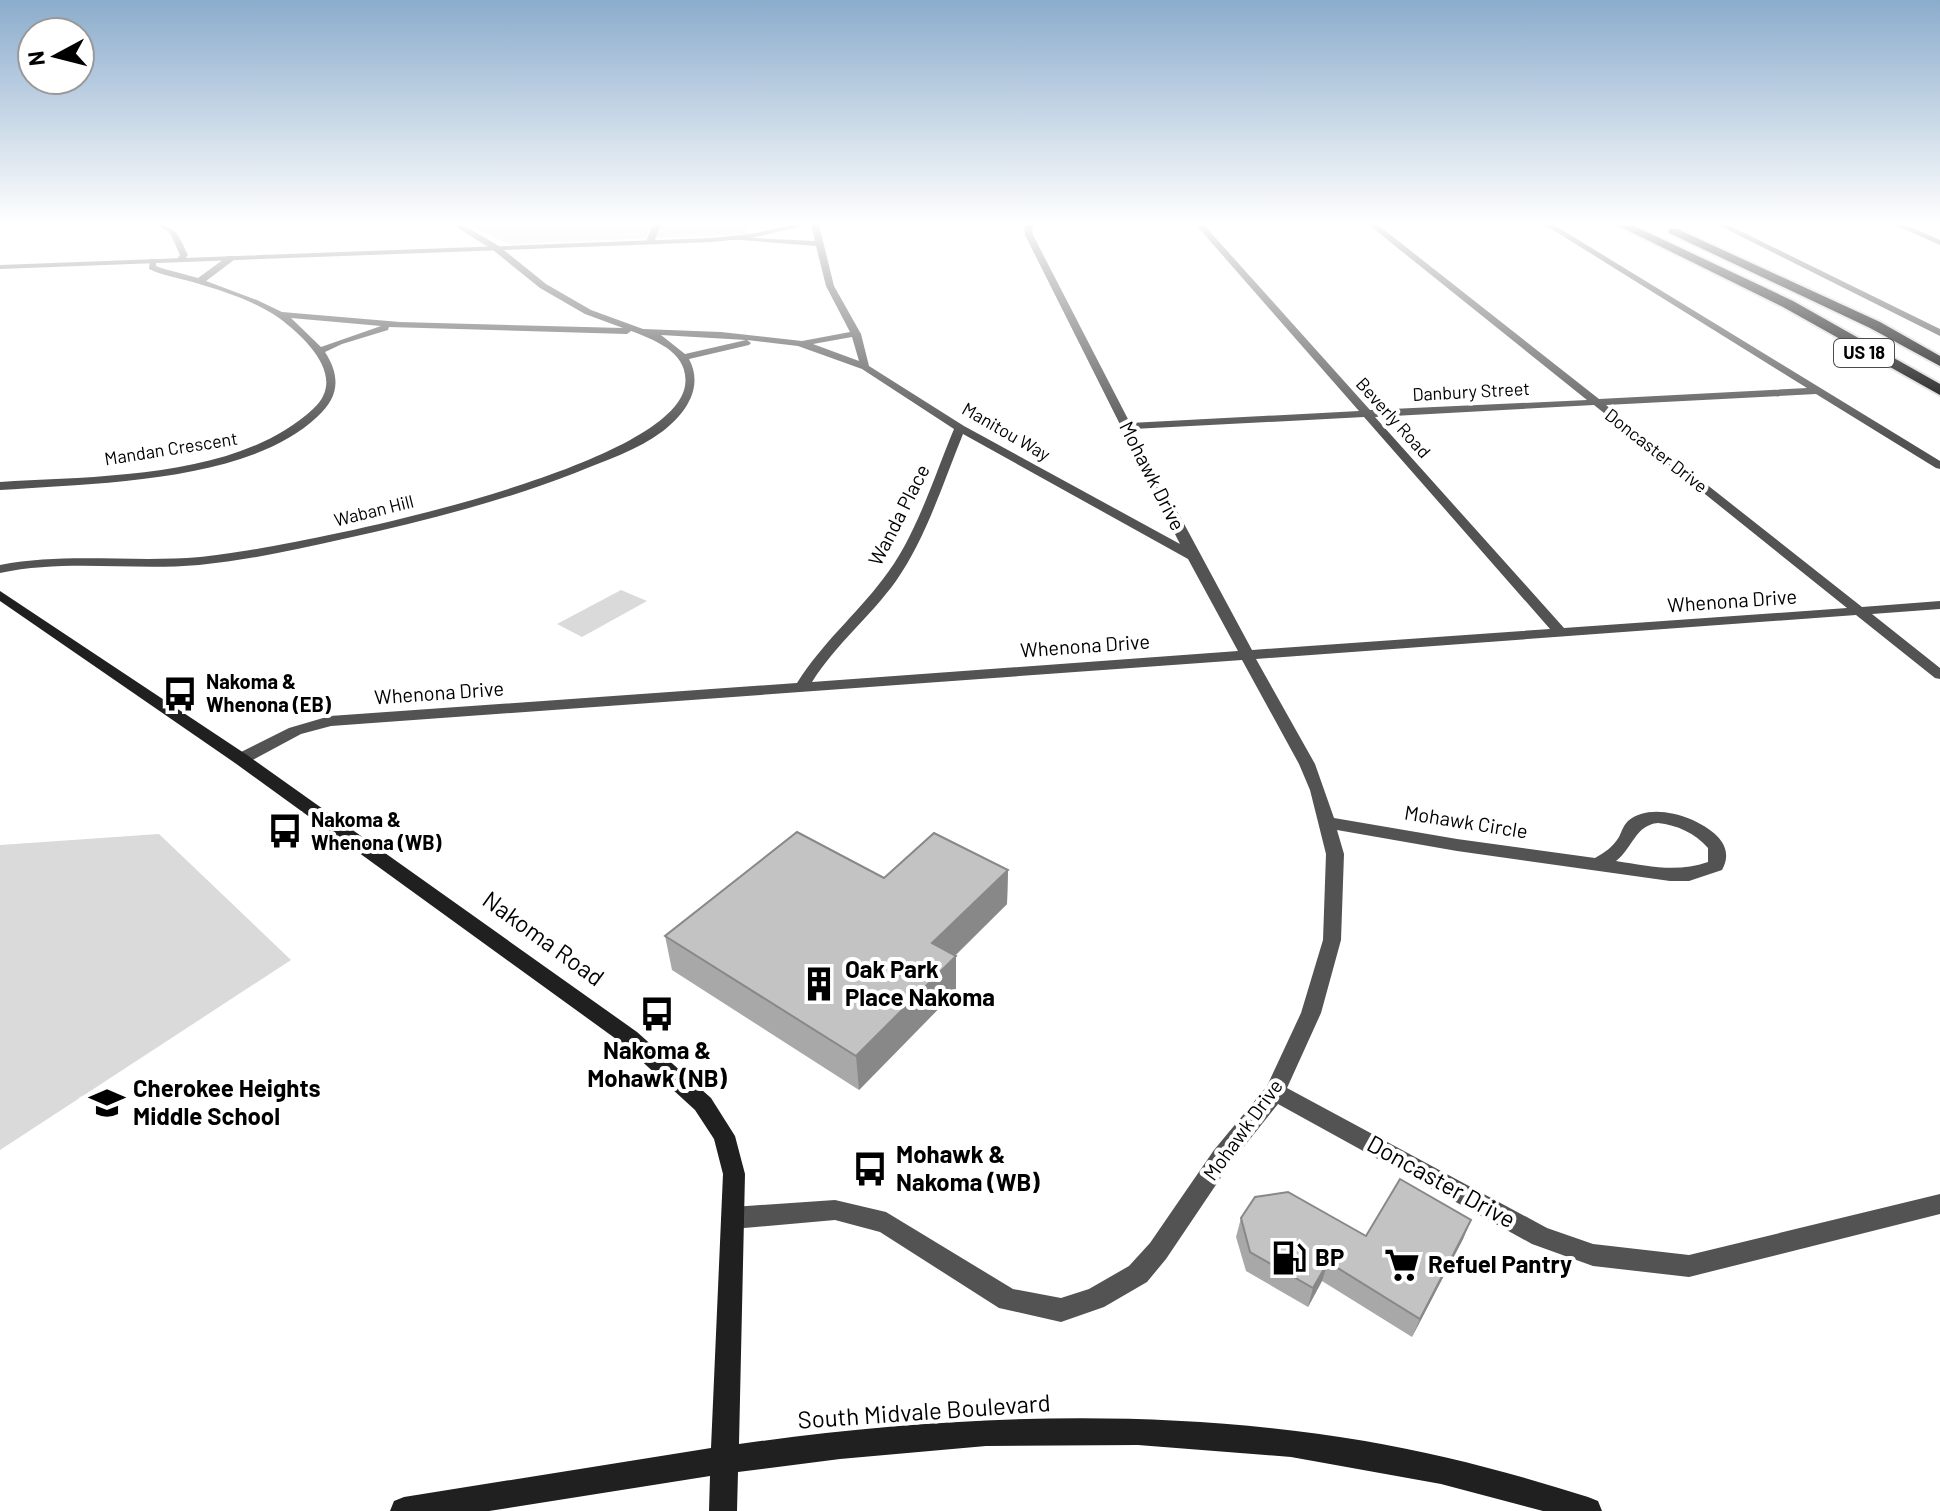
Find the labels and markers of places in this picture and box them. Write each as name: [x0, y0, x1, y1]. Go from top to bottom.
place label: Nakoma & Whenona (EB): [206, 669, 331, 716]
bus stop icon: Nakoma & Whenona (EB): [161, 675, 199, 713]
place label: Nakoma & Whenona (WB): [311, 807, 442, 854]
bus stop icon: Nakoma & Whenona (WB): [266, 812, 304, 850]
place label: Oak Park Place Nakoma: [845, 954, 995, 1011]
building icon: Oak Park Place Nakoma: [800, 965, 838, 1003]
bus stop icon: Nakoma & Mohawk (NB): [638, 995, 676, 1033]
place label: Nakoma & Mohawk (NB): [587, 1035, 728, 1092]
place label: Cherokee Heights Middle School: [133, 1073, 321, 1130]
school or university icon: Cherokee Heights Middle School: [88, 1084, 126, 1122]
place label: Mohawk & Nakoma (WB): [896, 1139, 1040, 1196]
bus stop icon: Mohawk & Nakoma (WB): [851, 1150, 889, 1188]
fuel station icon: BP: [1270, 1239, 1308, 1277]
place label: BP: [1315, 1242, 1344, 1271]
supermarket icon: Refuel Pantry: [1383, 1246, 1421, 1284]
place label: Refuel Pantry: [1428, 1249, 1572, 1278]

